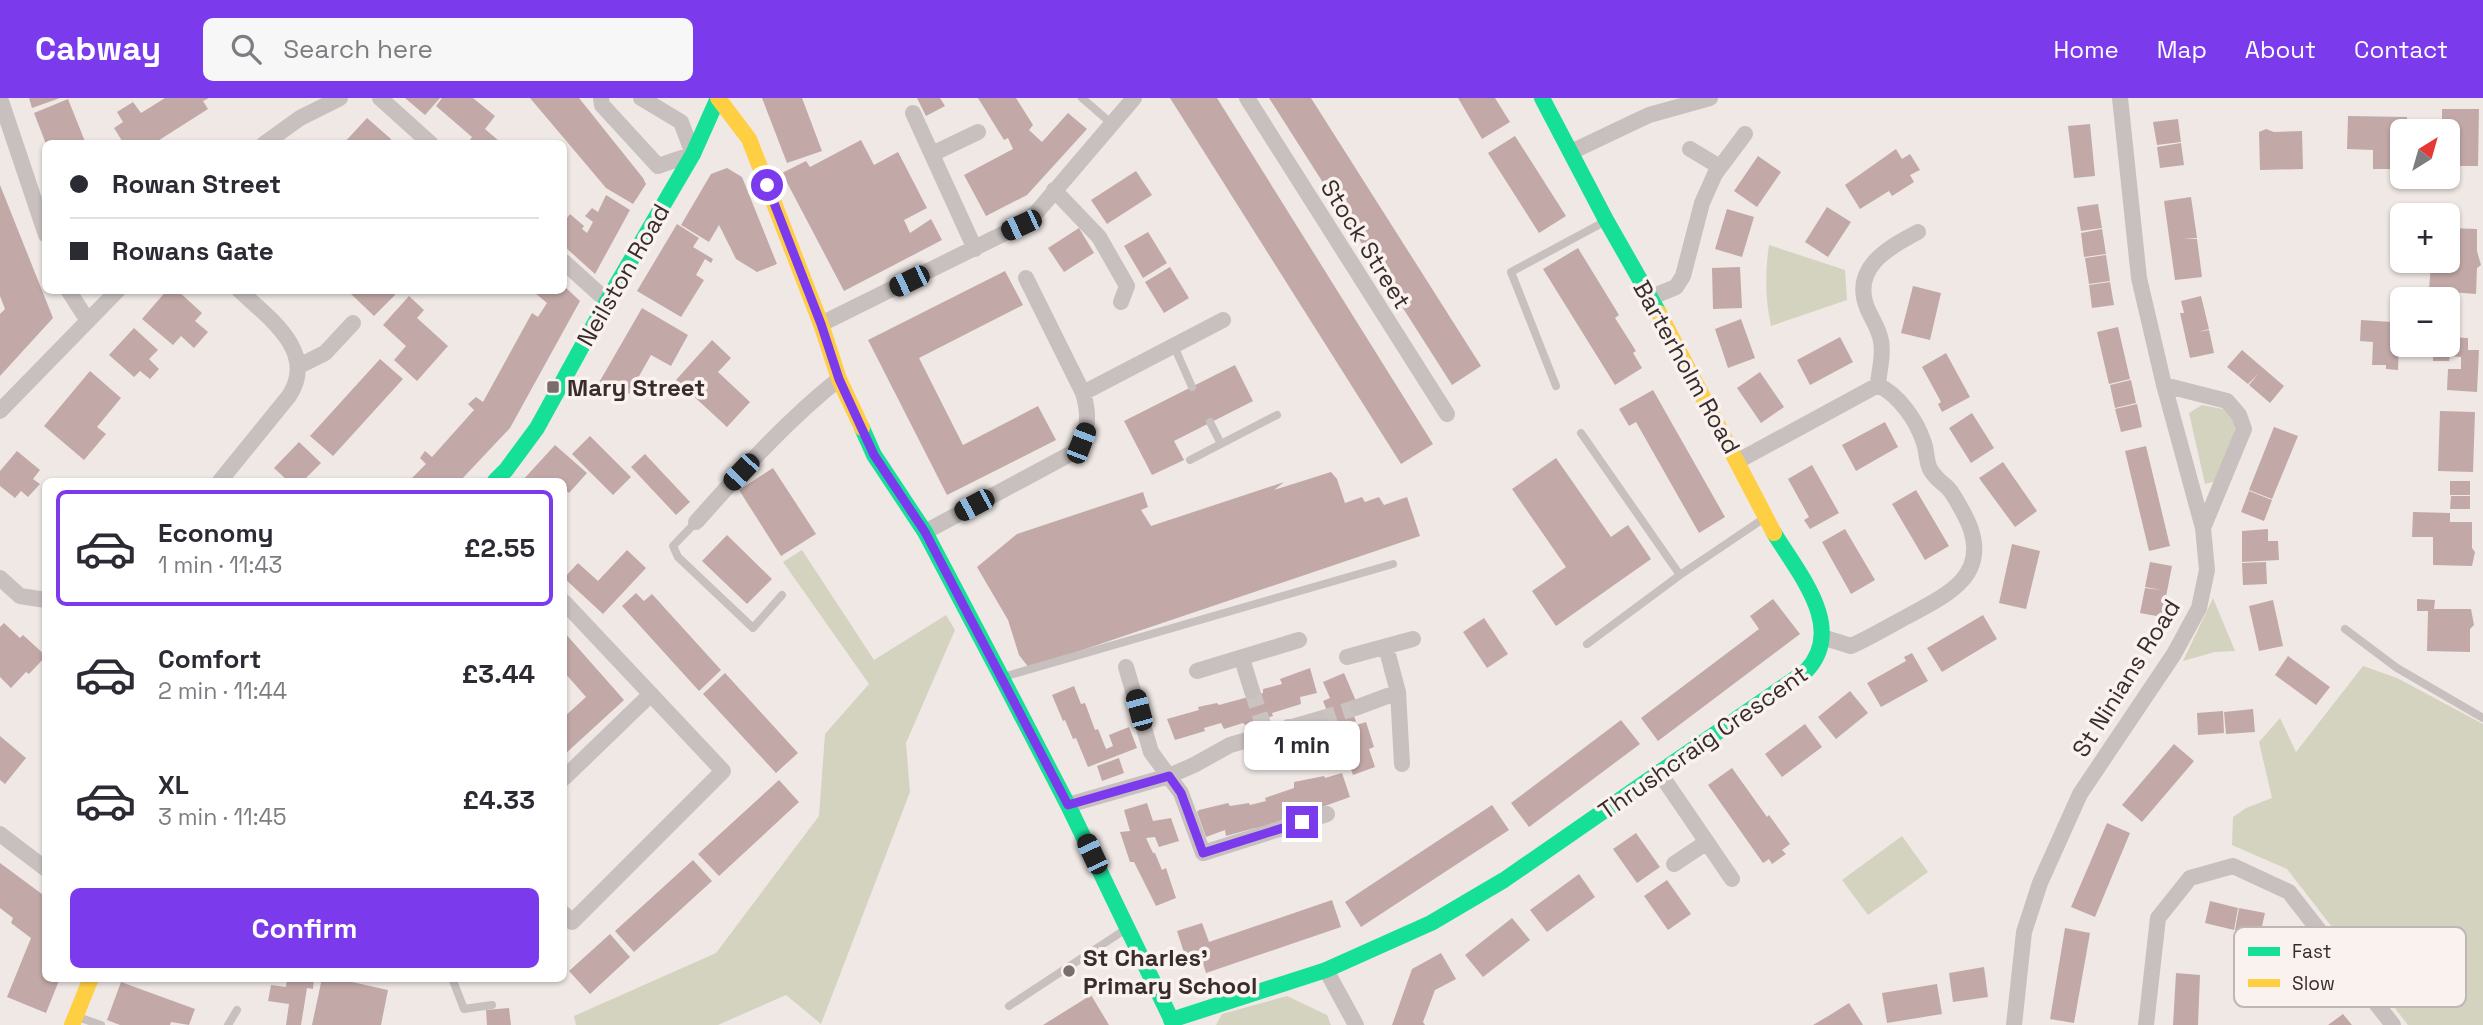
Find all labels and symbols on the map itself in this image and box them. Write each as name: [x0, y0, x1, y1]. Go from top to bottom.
north arrow: [2390, 119, 2460, 189]
route start: [751, 169, 783, 201]
street label: Stock Street: [1314, 173, 1418, 315]
street label: Neilston Road: [570, 198, 676, 352]
car: [998, 207, 1045, 243]
car: [886, 262, 933, 300]
street label: Barterholm Road: [1626, 275, 1748, 459]
place label: Mary Street: [567, 372, 705, 403]
marker: Mary Street: [545, 379, 561, 395]
car: [1064, 420, 1099, 466]
car: [719, 449, 764, 495]
car: [951, 486, 998, 524]
street label: St Ninians Road: [2065, 593, 2187, 763]
street label: Thrushcraig Crescent: [1592, 658, 1814, 826]
car: [1124, 687, 1155, 733]
callout: 1 min: [1244, 720, 1360, 770]
route end: [1286, 806, 1318, 838]
car: [1074, 831, 1111, 877]
legend: [2234, 927, 2466, 1007]
text: Fast: [2292, 939, 2332, 964]
place label: St Charles' Primary School: [1083, 942, 1257, 1001]
marker: St Charles' Primary School: [1061, 963, 1077, 979]
text: Slow: [2292, 971, 2335, 996]

